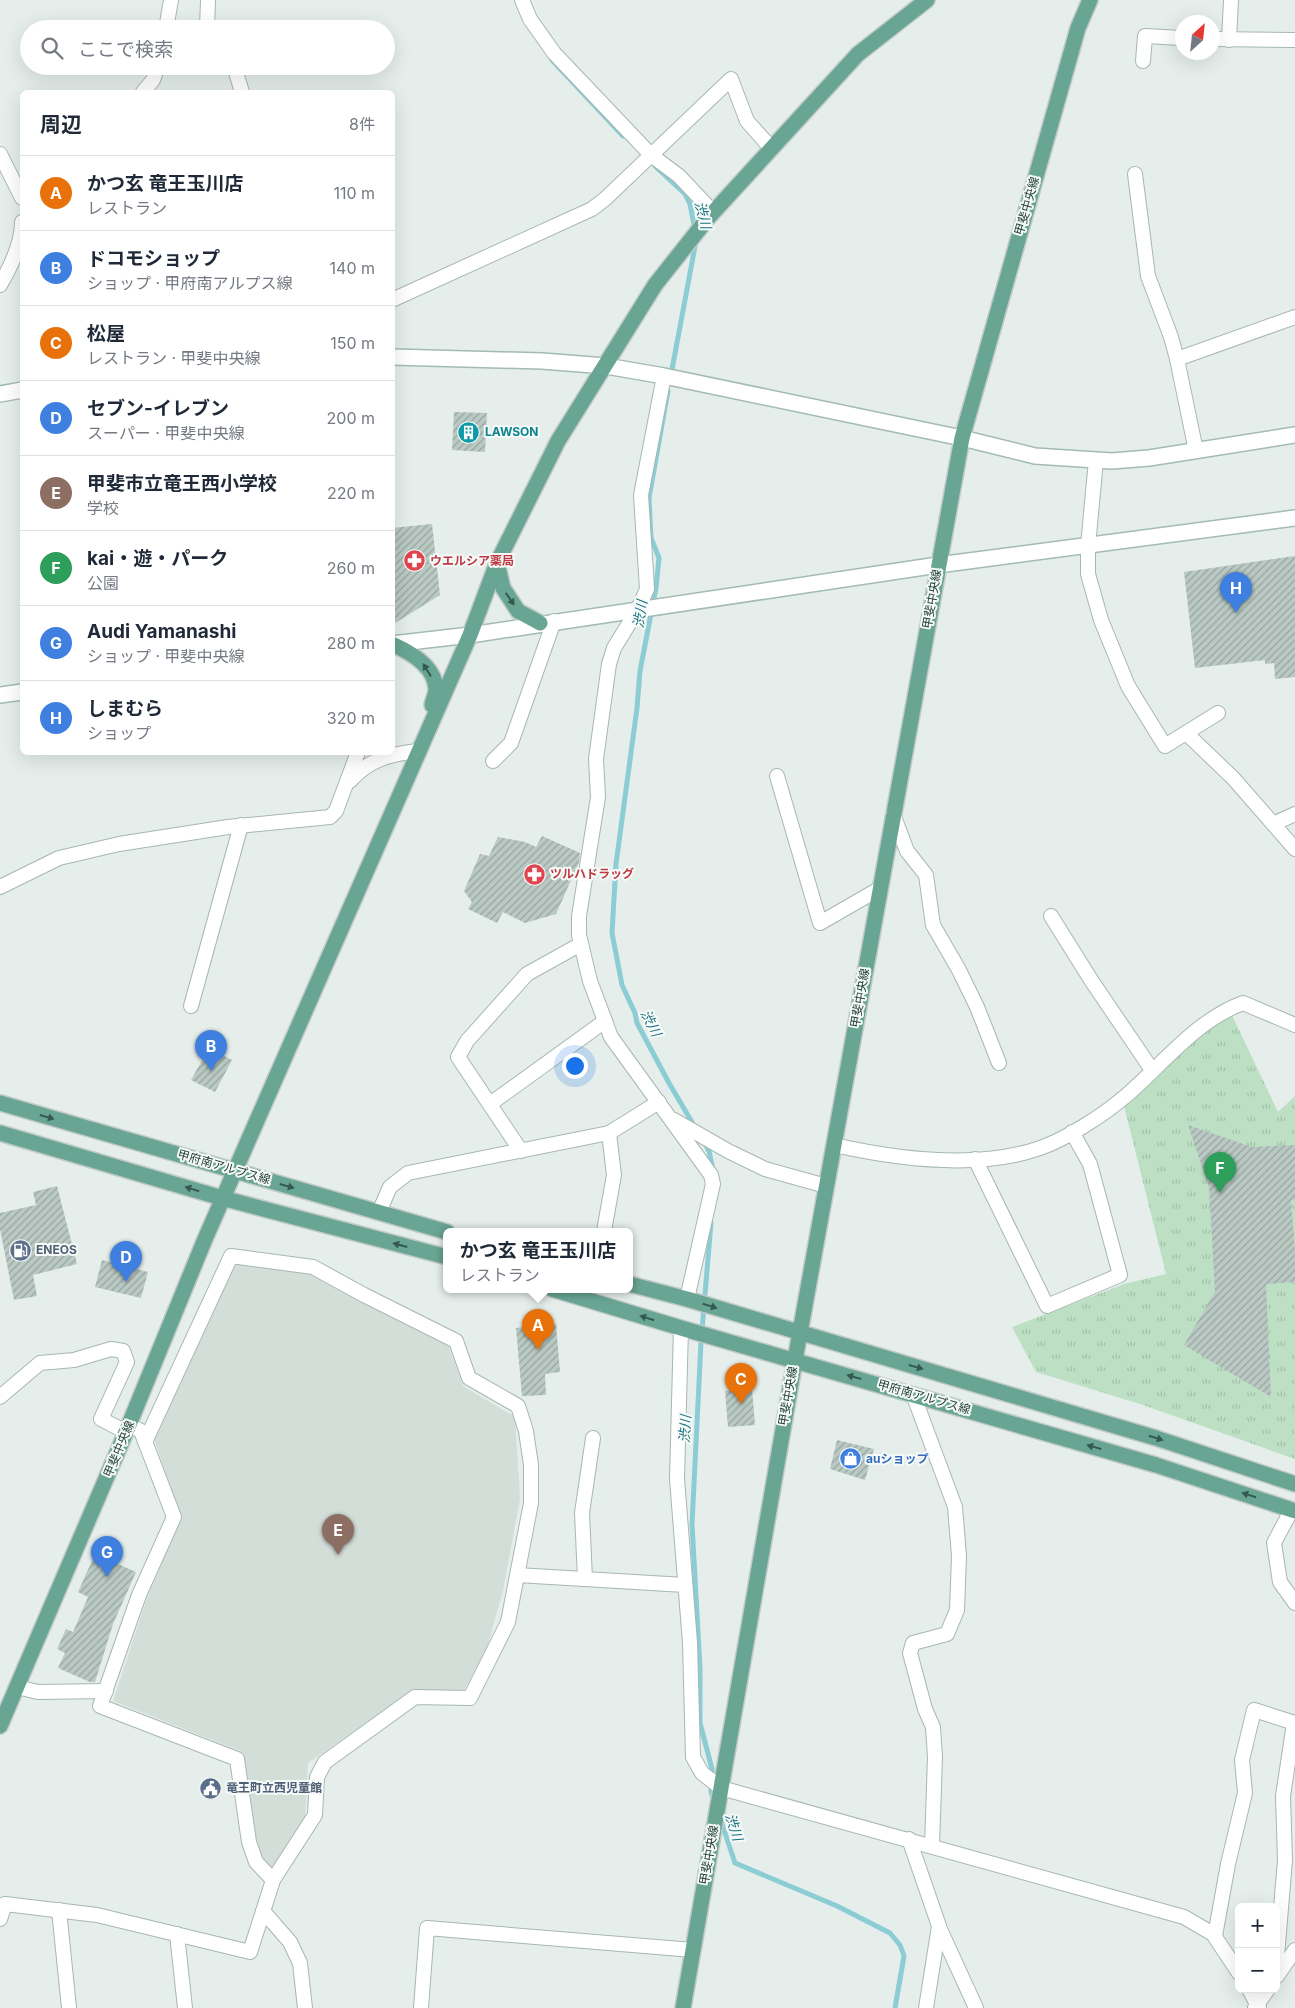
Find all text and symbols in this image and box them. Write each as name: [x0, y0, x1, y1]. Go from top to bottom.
north arrow: [1175, 15, 1220, 60]
search box: [20, 20, 395, 75]
icon: search: [38, 34, 66, 62]
text: ここで検索: [78, 38, 173, 61]
text: 周辺: [40, 112, 82, 137]
text: 8件: [349, 114, 375, 134]
text: かつ玄 竜王玉川店: [87, 172, 244, 195]
street label: 甲斐中央線: [1011, 175, 1042, 237]
text: A: [50, 183, 62, 203]
text: 110 m: [333, 183, 375, 203]
text: レストラン: [87, 198, 167, 218]
water label: 渋川: [692, 199, 716, 232]
text: ドコモショップ: [87, 247, 220, 270]
text: B: [51, 258, 61, 278]
text: 140 m: [330, 258, 375, 278]
text: ショップ · 甲府南アルプス線: [87, 273, 292, 293]
text: 松屋: [87, 322, 125, 345]
text: C: [50, 333, 62, 353]
text: 150 m: [330, 333, 375, 353]
text: レストラン · 甲斐中央線: [87, 348, 261, 368]
text: セブン-イレブン: [87, 397, 229, 420]
text: D: [50, 408, 62, 428]
text: 200 m: [327, 408, 375, 428]
building icon: LAWSON: [457, 420, 481, 444]
text: スーパー · 甲斐中央線: [87, 423, 244, 443]
place label: LAWSON: [485, 424, 539, 439]
text: 甲斐市立竜王西小学校: [87, 472, 277, 495]
text: E: [51, 483, 61, 503]
text: 220 m: [327, 483, 375, 503]
text: 学校: [87, 498, 119, 518]
text: kai・遊・パーク: [87, 547, 228, 570]
pharmacy icon: ウエルシア薬局: [402, 549, 426, 573]
place label: ウエルシア薬局: [430, 553, 514, 568]
text: F: [51, 558, 61, 578]
text: 260 m: [327, 558, 375, 578]
street label: 甲斐中央線: [919, 568, 944, 630]
pin: H: [1220, 572, 1252, 613]
text: 公園: [87, 573, 119, 593]
one-way arrow: [505, 593, 515, 606]
water label: 渋川: [629, 597, 650, 629]
text: Audi Yamanashi: [87, 620, 236, 643]
text: G: [50, 633, 62, 653]
text: 280 m: [327, 633, 375, 653]
text: ショップ · 甲斐中央線: [87, 646, 245, 666]
one-way arrow: [423, 663, 432, 677]
text: しまむら: [87, 697, 163, 720]
text: H: [50, 708, 62, 728]
text: 320 m: [327, 708, 375, 728]
text: ショップ: [87, 723, 151, 743]
pharmacy icon: ツルハドラッグ: [522, 862, 546, 886]
place label: ツルハドラッグ: [550, 866, 634, 881]
street label: 甲斐中央線: [847, 967, 872, 1029]
water label: 渋川: [638, 1006, 666, 1041]
pin: B: [195, 1030, 227, 1071]
your location: [562, 1053, 588, 1079]
one-way arrow: [39, 1113, 54, 1121]
street label: 甲府南アルプス線: [176, 1146, 272, 1187]
pin: F: [1204, 1152, 1236, 1193]
one-way arrow: [280, 1182, 295, 1190]
one-way arrow: [184, 1185, 199, 1193]
popup: [443, 1228, 633, 1293]
fuel station icon: ENEOS: [8, 1238, 32, 1262]
text: かつ玄 竜王玉川店: [460, 1239, 616, 1262]
pin: D: [110, 1241, 142, 1282]
one-way arrow: [392, 1241, 407, 1249]
place label: ENEOS: [36, 1242, 77, 1257]
text: レストラン: [460, 1265, 540, 1285]
one-way arrow: [703, 1303, 718, 1311]
pin: A: [522, 1309, 554, 1350]
one-way arrow: [639, 1314, 654, 1322]
pin: C: [725, 1363, 757, 1404]
one-way arrow: [909, 1364, 924, 1372]
street label: 甲斐中央線: [775, 1365, 800, 1427]
one-way arrow: [846, 1372, 861, 1380]
street label: 甲府南アルプス線: [876, 1376, 972, 1417]
water label: 渋川: [675, 1413, 694, 1443]
street label: 甲斐中央線: [100, 1418, 137, 1479]
one-way arrow: [1149, 1434, 1164, 1442]
one-way arrow: [1086, 1442, 1101, 1450]
shop icon: auショップ: [838, 1447, 862, 1471]
place label: auショップ: [866, 1451, 928, 1466]
one-way arrow: [1241, 1491, 1256, 1498]
pin: E: [322, 1514, 354, 1555]
pin: G: [91, 1536, 123, 1577]
public building icon: 竜王町立西児童館: [198, 1776, 222, 1800]
place label: 竜王町立西児童館: [226, 1780, 322, 1795]
water label: 渋川: [722, 1811, 748, 1845]
street label: 甲斐中央線: [696, 1824, 721, 1886]
map controls: [1235, 1903, 1280, 1993]
button: +: [1235, 1903, 1280, 1948]
button: −: [1235, 1948, 1280, 1993]

